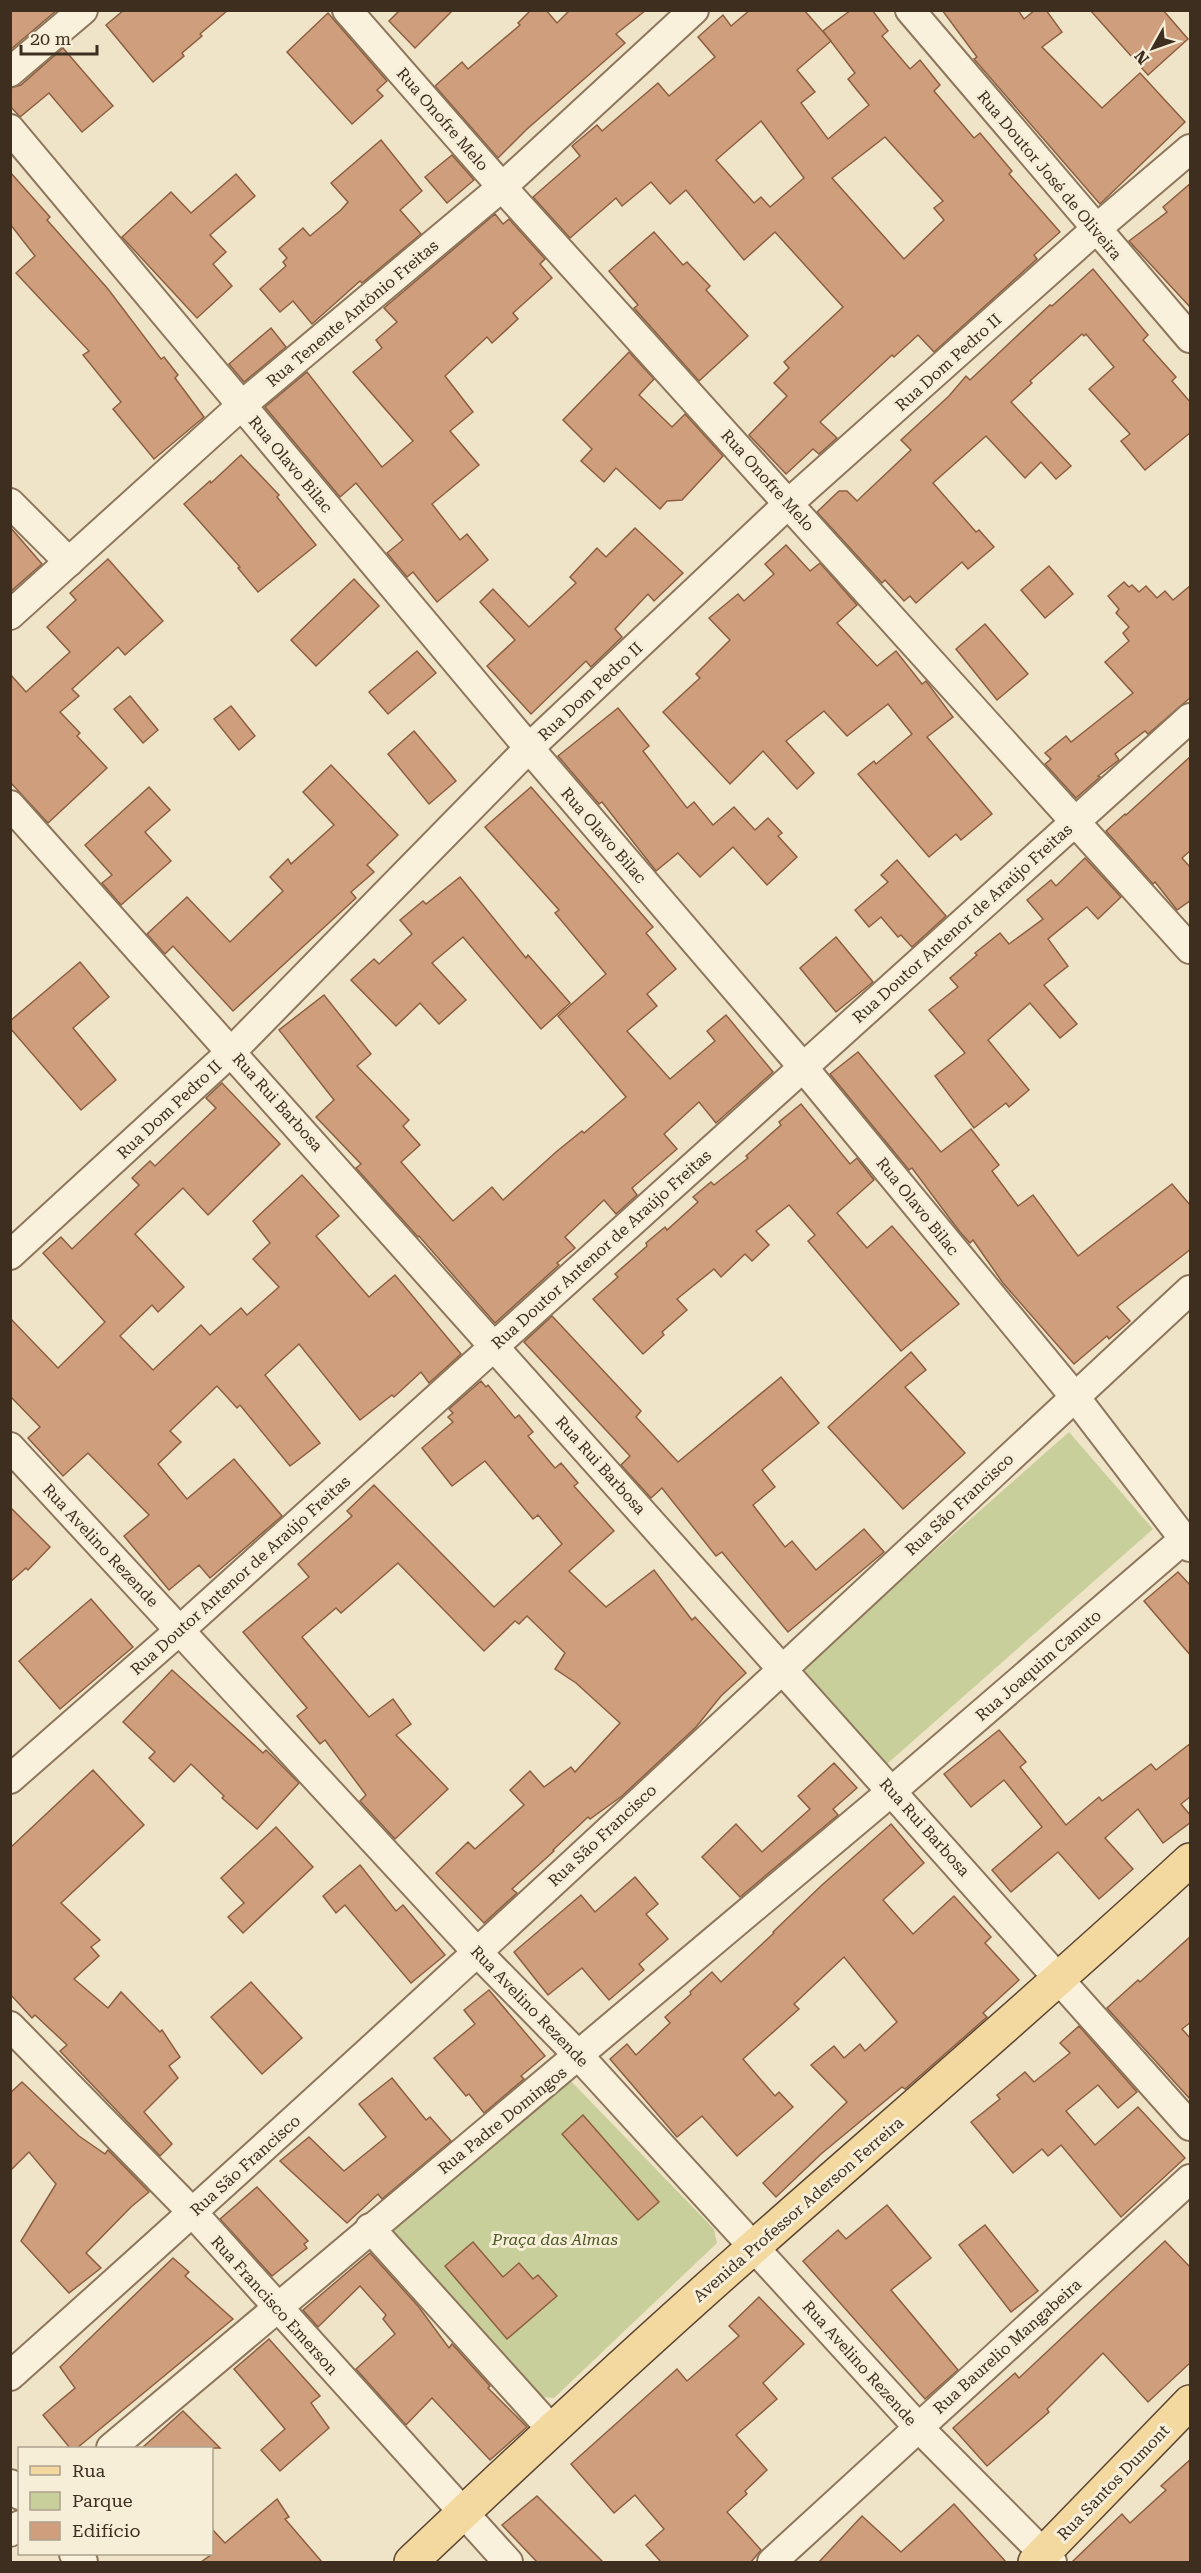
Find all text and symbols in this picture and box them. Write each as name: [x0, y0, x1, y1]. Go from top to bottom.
scale bar: [21, 18, 98, 56]
north arrow: [1123, 18, 1183, 78]
text: 20 m: [30, 28, 71, 49]
text: N: [1131, 46, 1153, 68]
street label: Rua Onofre Melo: [393, 64, 493, 175]
street label: Rua Doutor José de Oliveira: [973, 87, 1126, 264]
street label: Rua Tenente Antônio Freitas: [263, 236, 442, 391]
street label: Rua Dom Pedro II: [892, 310, 1005, 415]
street label: Rua Olavo Bilac: [245, 412, 337, 517]
street label: Rua Onofre Melo: [717, 426, 818, 535]
street label: Rua Dom Pedro II: [534, 638, 646, 745]
street label: Rua Olavo Bilac: [557, 784, 650, 887]
street label: Rua Doutor Antenor de Araújo Freitas: [849, 819, 1076, 1027]
street label: Rua Rui Barbosa: [229, 1049, 327, 1156]
street label: Rua Dom Pedro II: [113, 1056, 225, 1163]
street label: Rua Doutor Antenor de Araújo Freitas: [488, 1145, 715, 1353]
street label: Rua Olavo Bilac: [872, 1154, 963, 1259]
street label: Rua Rui Barbosa: [552, 1412, 650, 1519]
street label: Rua São Francisco: [901, 1449, 1018, 1559]
street label: Rua Doutor Antenor de Araújo Freitas: [127, 1471, 354, 1679]
street label: Rua Avelino Rezende: [39, 1480, 163, 1611]
street label: Rua Joaquim Canuto: [972, 1606, 1105, 1725]
street label: Rua Rui Barbosa: [876, 1774, 974, 1881]
street label: Rua São Francisco: [544, 1780, 661, 1890]
street label: Rua Avelino Rezende: [467, 1942, 593, 2071]
street label: Rua Padre Domingos: [434, 2062, 571, 2178]
street label: Rua São Francisco: [187, 2111, 304, 2220]
street label: Avenida Professor Aderson Ferreira: [690, 2113, 907, 2306]
park label: Praça das Almas: [491, 2230, 618, 2249]
street label: Rua Francisco Emerson: [207, 2232, 342, 2379]
street label: Rua Baurelio Mangabeira: [929, 2275, 1085, 2418]
street label: Rua Avelino Rezende: [799, 2297, 921, 2430]
street label: Rua Santos Dumont: [1053, 2421, 1173, 2544]
legend: [18, 2447, 213, 2555]
text: Rua: [72, 2460, 105, 2481]
text: Parque: [72, 2490, 133, 2511]
text: Edifício: [72, 2520, 140, 2541]

